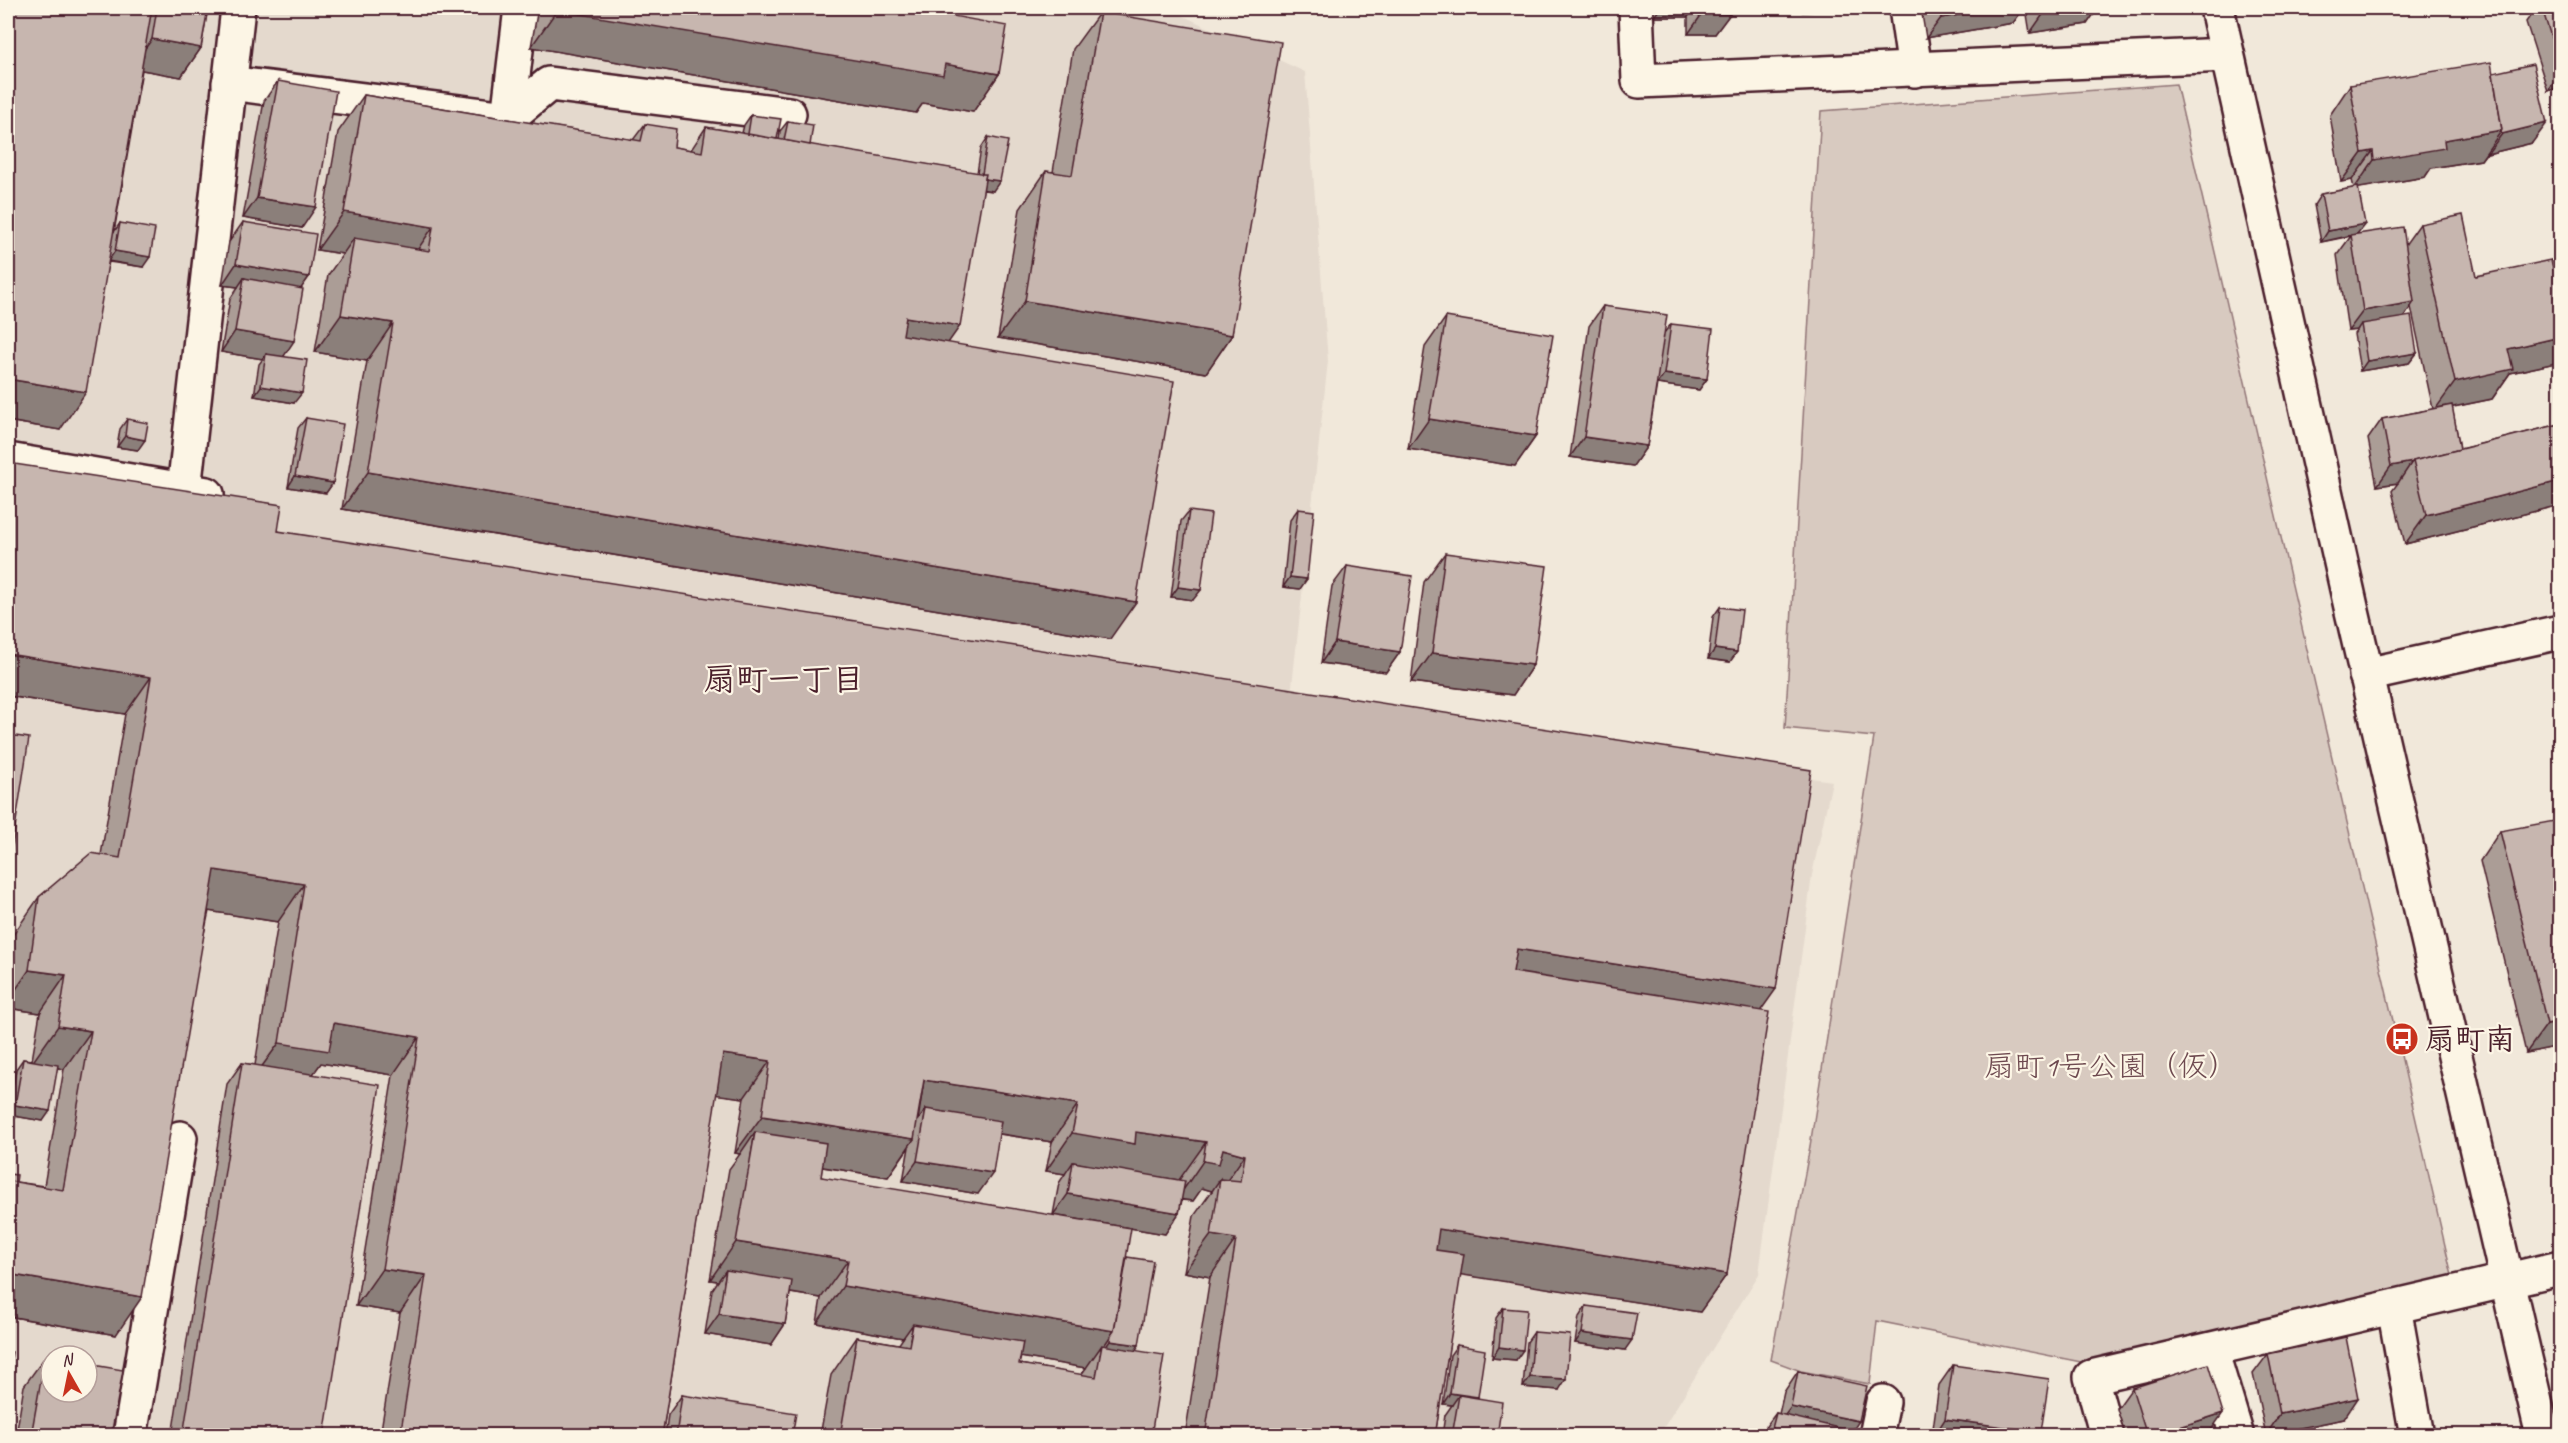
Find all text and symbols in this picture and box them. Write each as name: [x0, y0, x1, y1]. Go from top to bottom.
district label: 扇町一丁目: [704, 659, 864, 700]
place label: 扇町南: [2425, 1020, 2515, 1058]
bus stop icon: 扇町南: [2384, 1021, 2420, 1057]
park label: 扇町1号公園（仮）: [1984, 1047, 2238, 1085]
north arrow: [39, 1344, 99, 1404]
text: N: [60, 1349, 76, 1371]

